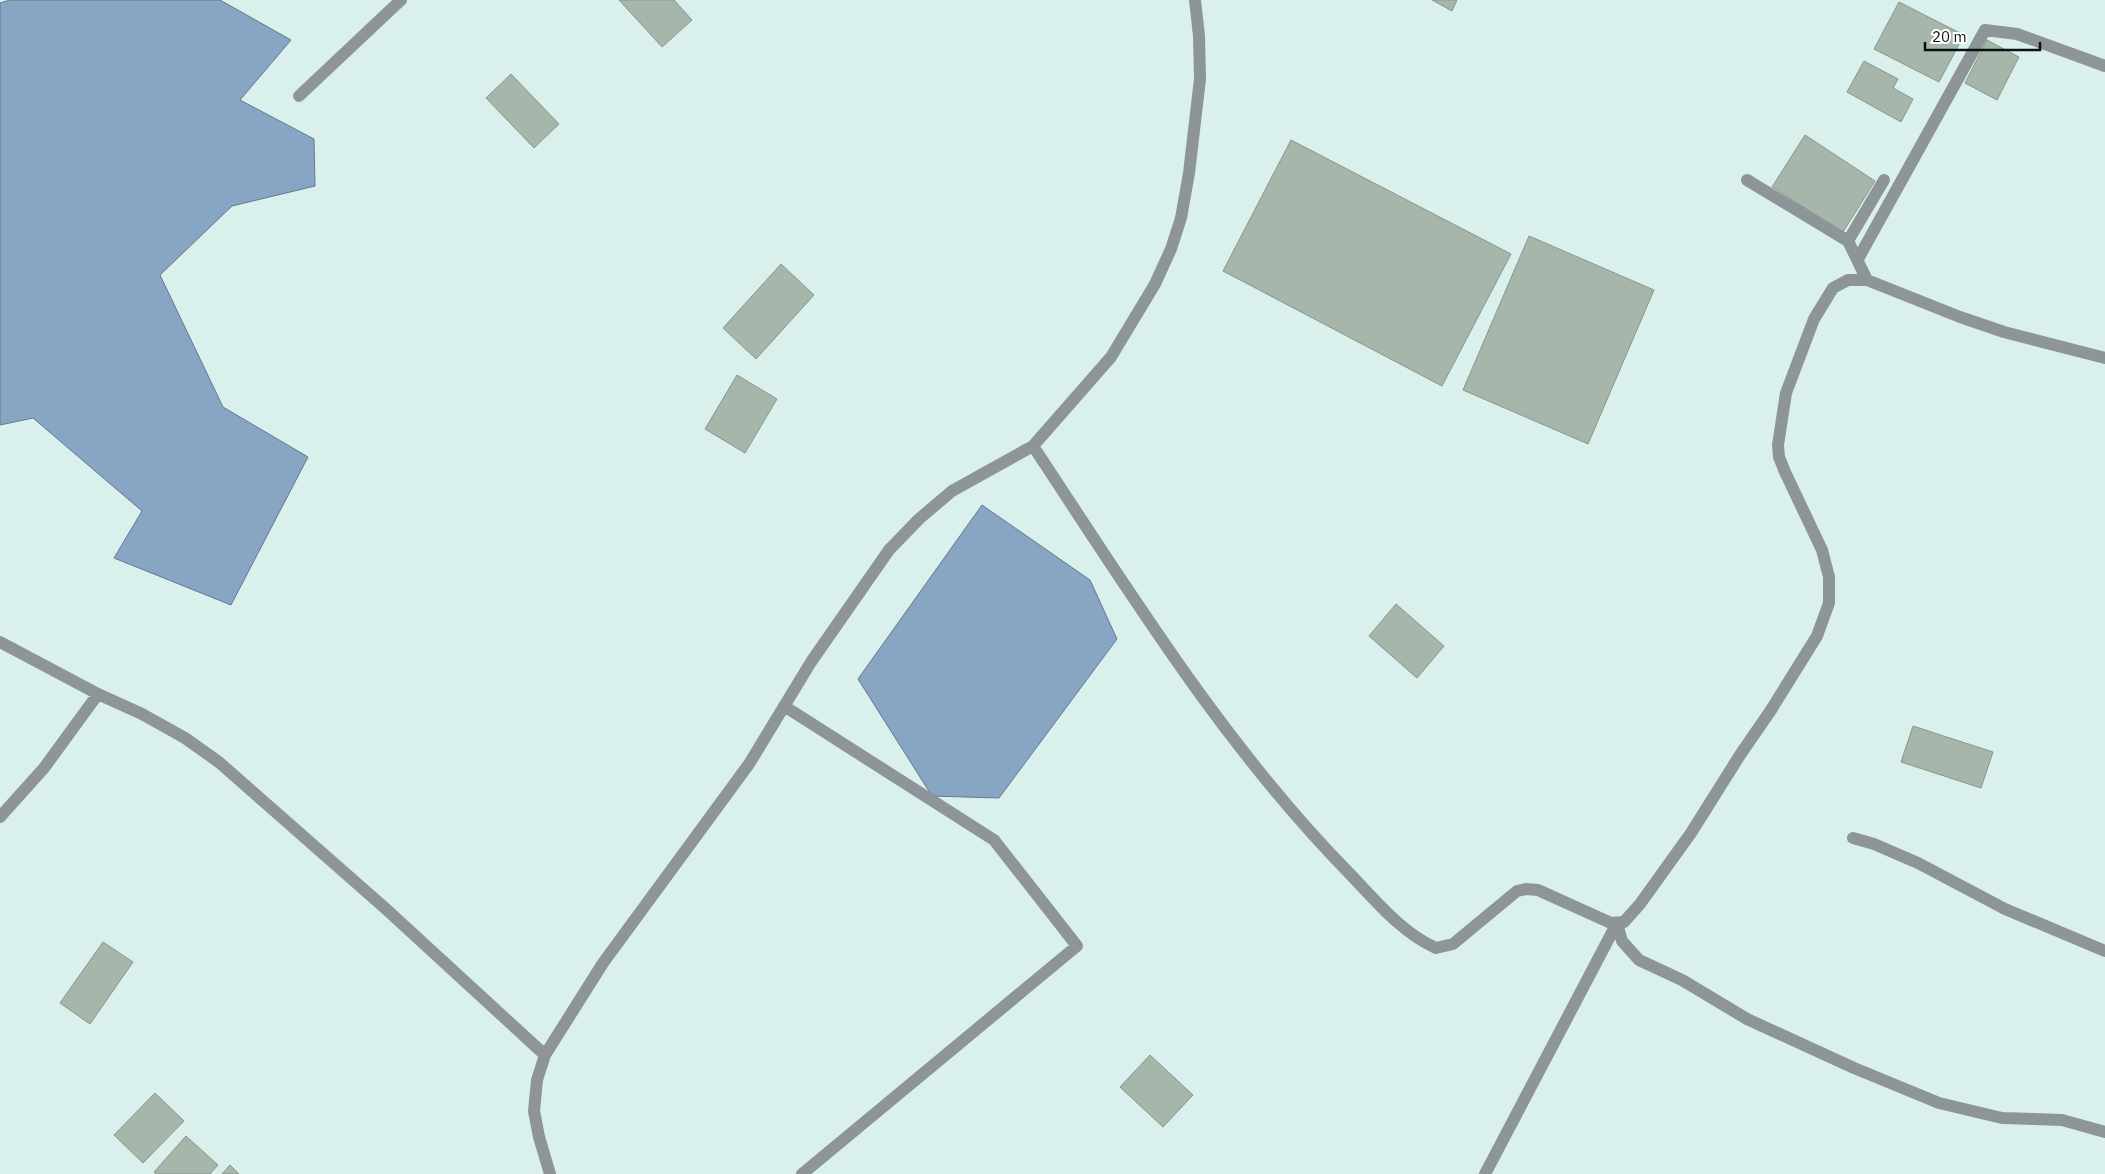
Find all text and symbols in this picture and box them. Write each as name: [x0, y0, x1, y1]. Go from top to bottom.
scale bar: [1925, 20, 2040, 52]
text: 20 m: [1932, 27, 1967, 46]

